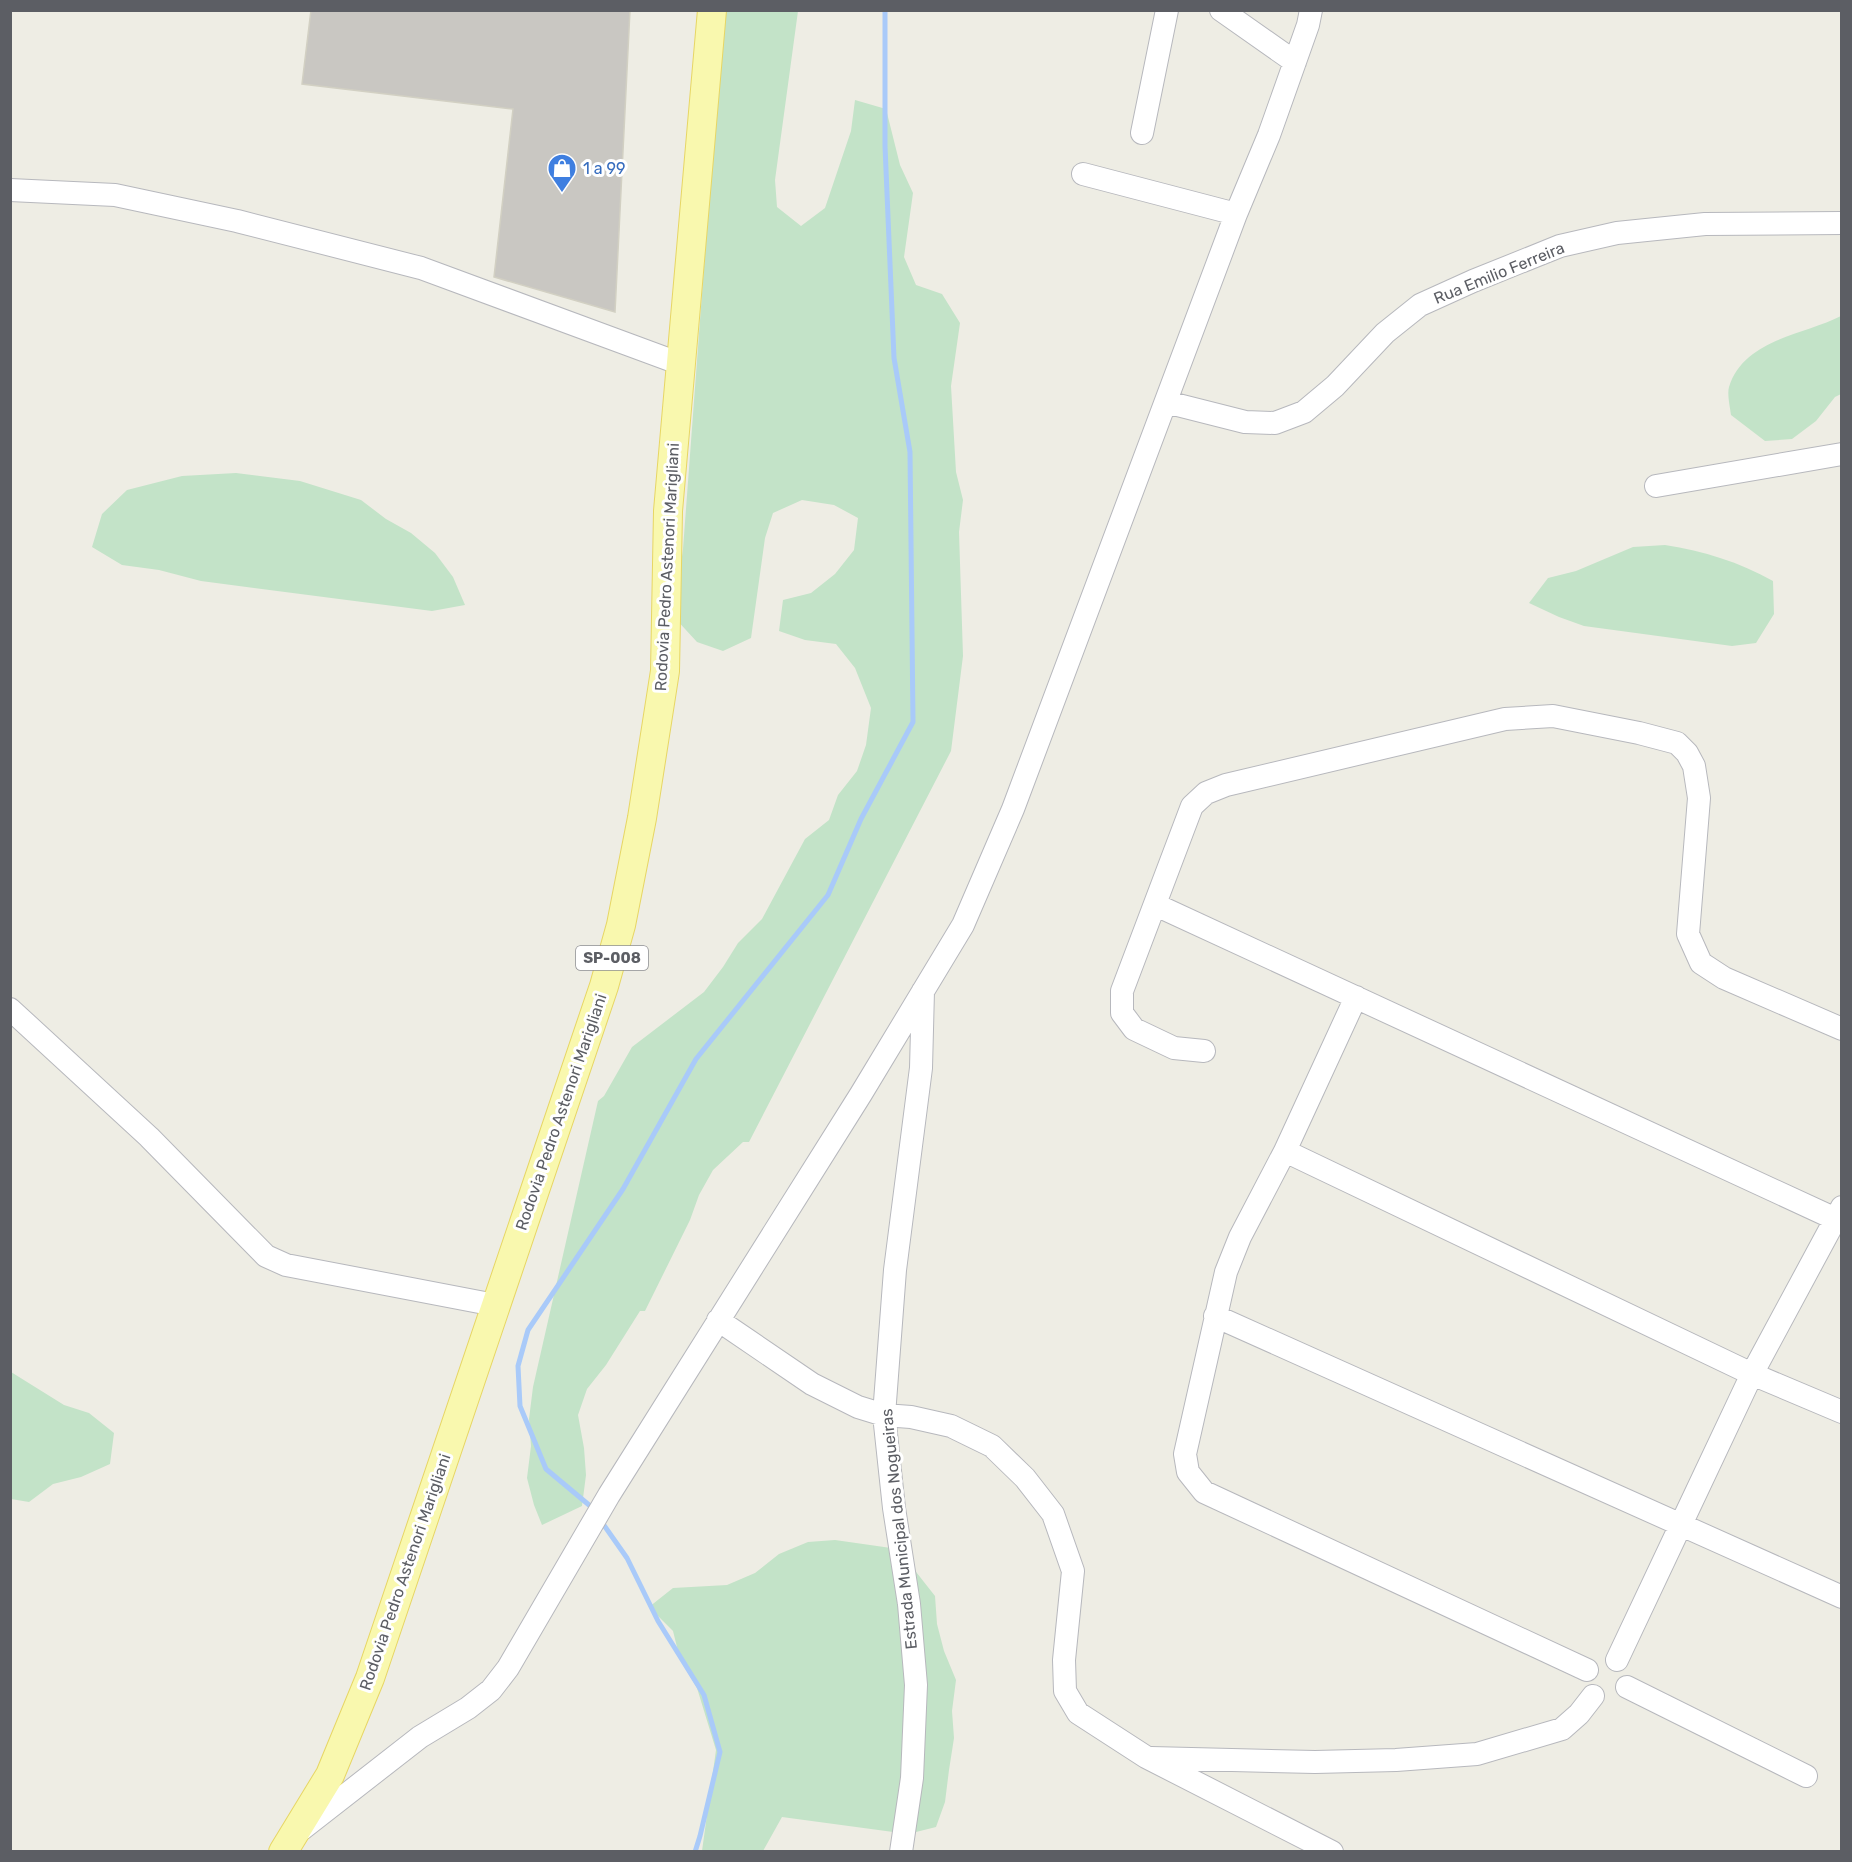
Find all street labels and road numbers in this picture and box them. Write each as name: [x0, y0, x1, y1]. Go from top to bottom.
street label: Rua Emilio Ferreira: [1431, 238, 1567, 308]
street label: Rodovia Pedro Astenori Marigliani: [651, 442, 683, 692]
road number: SP-008: [576, 946, 648, 970]
street label: Rodovia Pedro Astenori Marigliani: [512, 991, 610, 1233]
street label: Estrada Municipal dos Nogueiras: [877, 1408, 921, 1650]
street label: Rodovia Pedro Astenori Marigliani: [356, 1451, 454, 1693]

